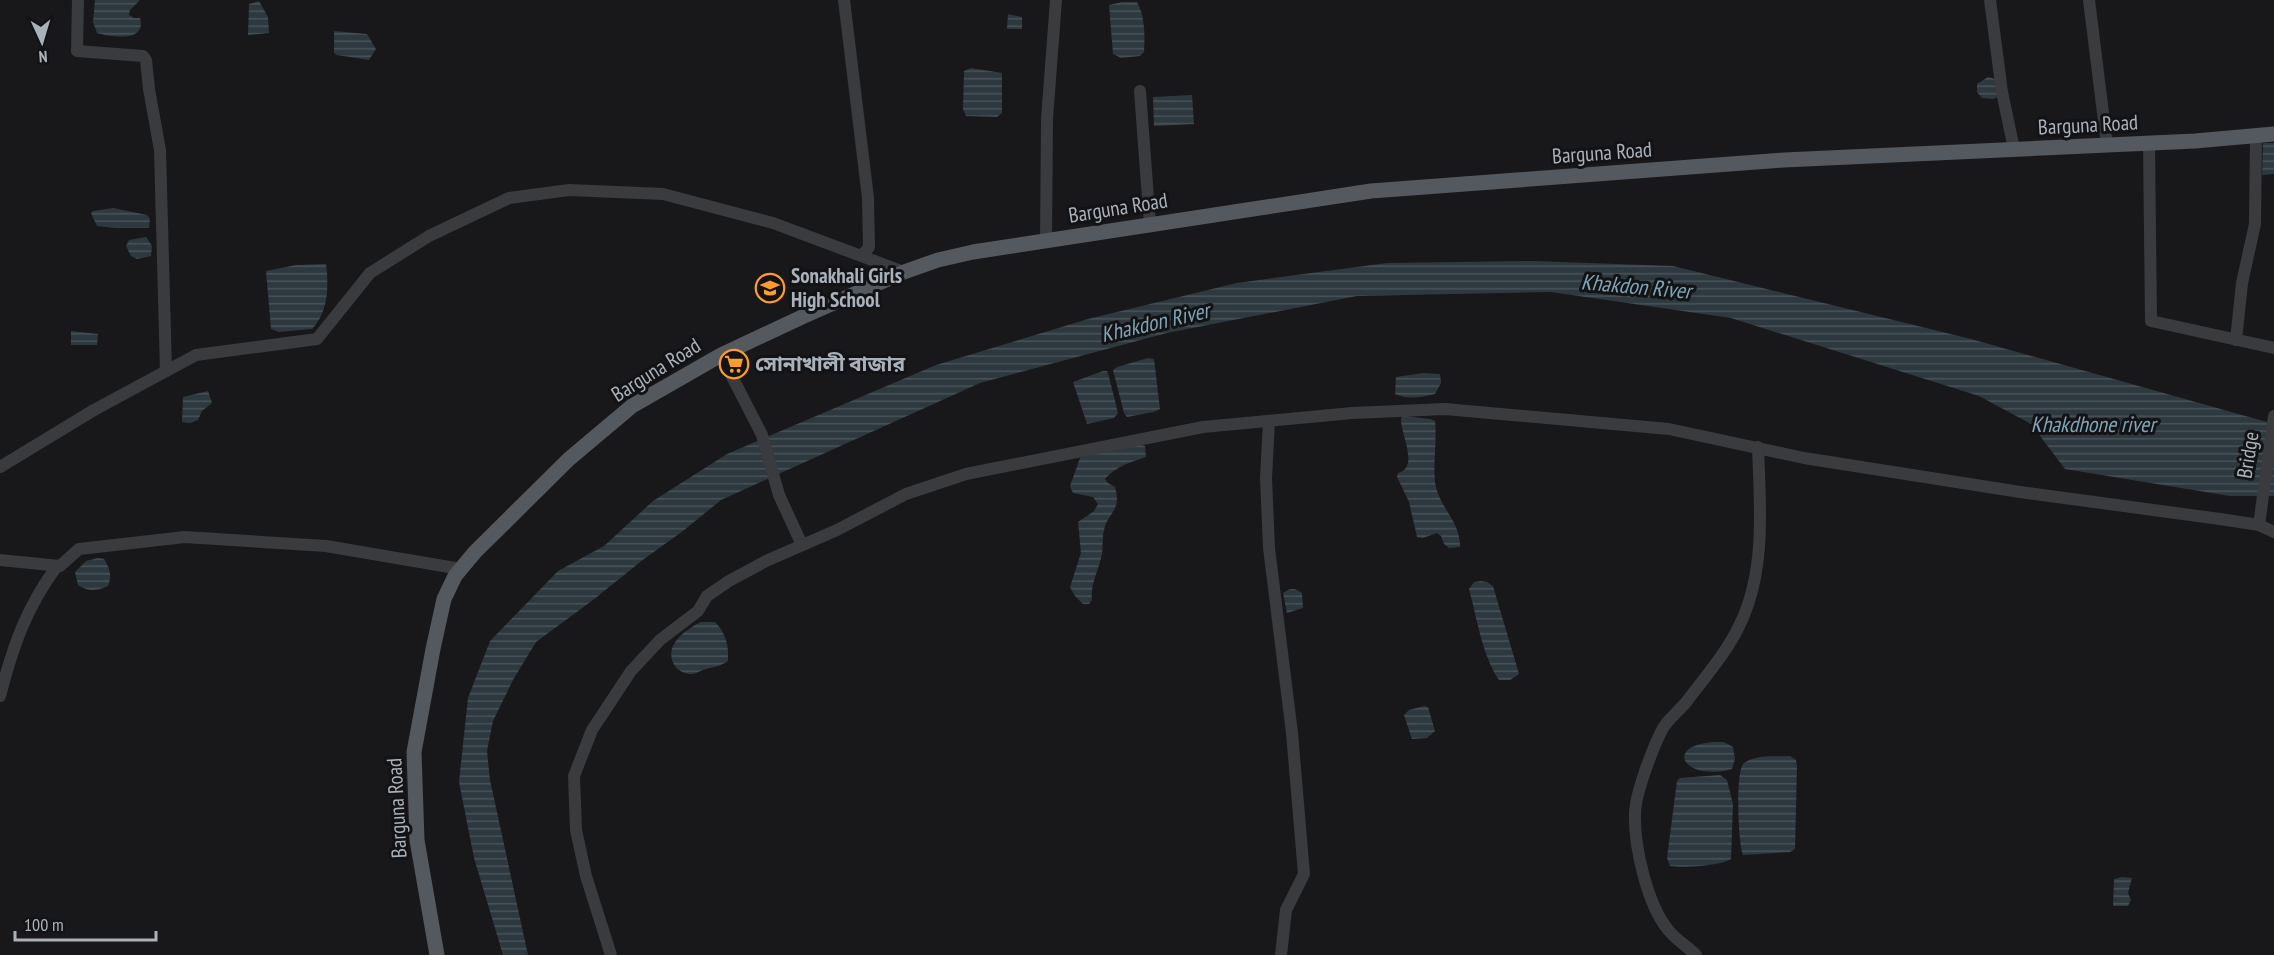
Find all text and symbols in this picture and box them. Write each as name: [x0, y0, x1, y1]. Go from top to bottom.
north arrow: [12, 12, 72, 72]
text: N: [38, 47, 48, 67]
street label: Barguna Road: [2037, 108, 2139, 141]
street label: Barguna Road: [1551, 136, 1653, 169]
street label: Barguna Road: [1066, 186, 1169, 229]
place label: Sonakhali Girls High School: [791, 262, 902, 313]
water label: Khakdon River: [1580, 267, 1695, 305]
school or university icon: Sonakhali Girls High School: [754, 272, 786, 304]
water label: Khakdon River: [1098, 295, 1215, 348]
street label: Barguna Road: [606, 332, 705, 408]
supermarket icon: সোনাখালী বাজার: [718, 348, 750, 380]
place label: সোনাখালী বাজার: [755, 350, 905, 377]
water label: Khakdhone river: [2031, 410, 2158, 438]
street label: Bridge: [2230, 430, 2265, 480]
street label: Barguna Road: [380, 757, 413, 859]
scale bar: [15, 904, 156, 942]
text: 100 m: [24, 913, 64, 936]

